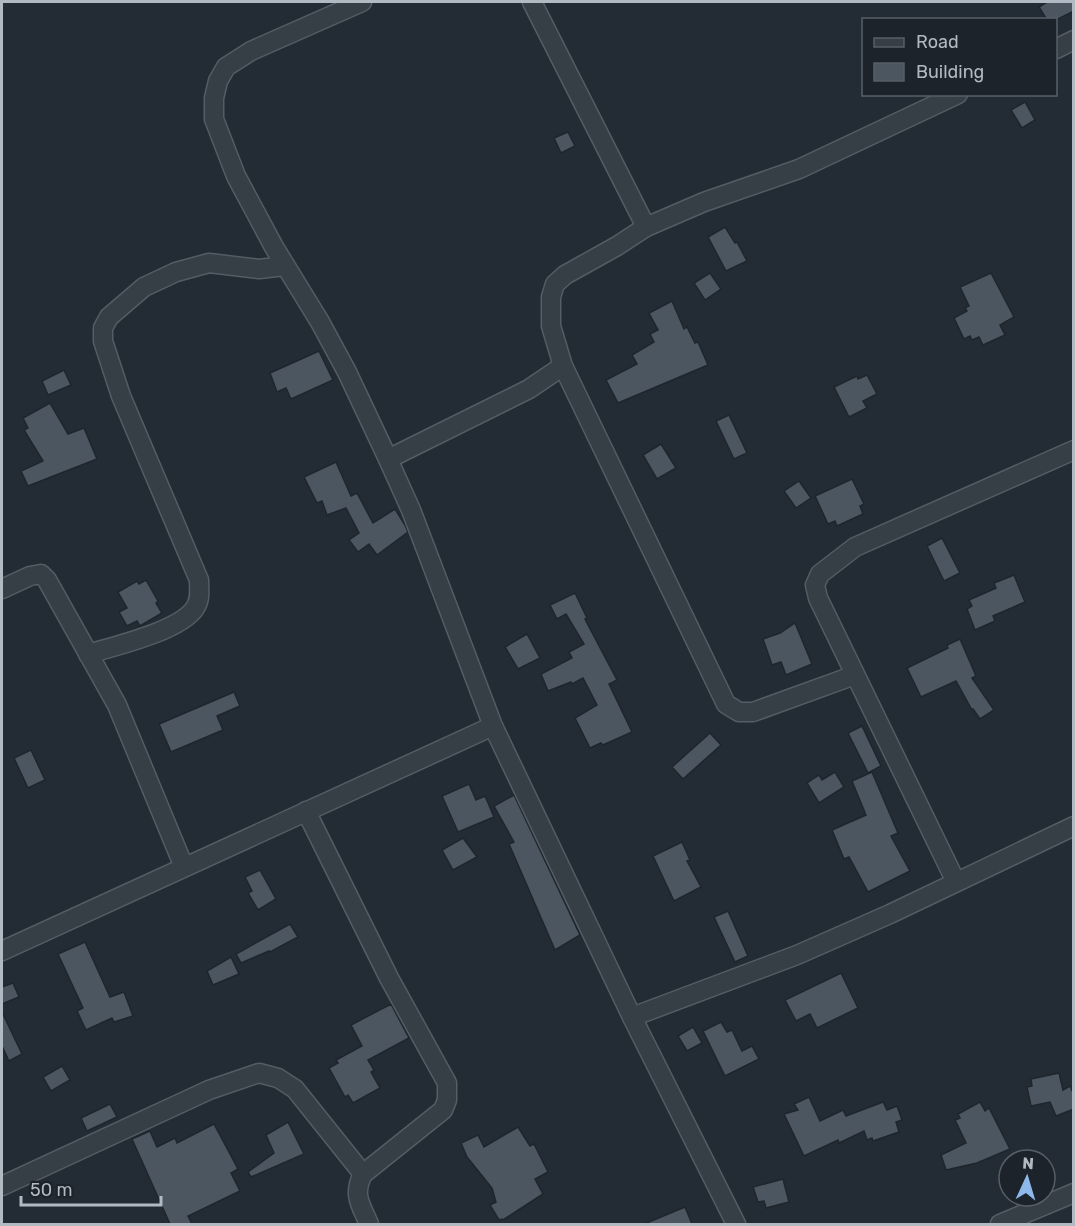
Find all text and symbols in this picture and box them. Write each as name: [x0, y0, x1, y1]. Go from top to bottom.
legend: [862, 18, 1057, 96]
text: Road: [916, 31, 959, 53]
text: Building: [916, 61, 984, 83]
north arrow: [997, 1148, 1057, 1208]
text: N: [1022, 1154, 1034, 1173]
scale bar: [21, 1169, 160, 1207]
text: 50 m: [30, 1179, 73, 1201]

